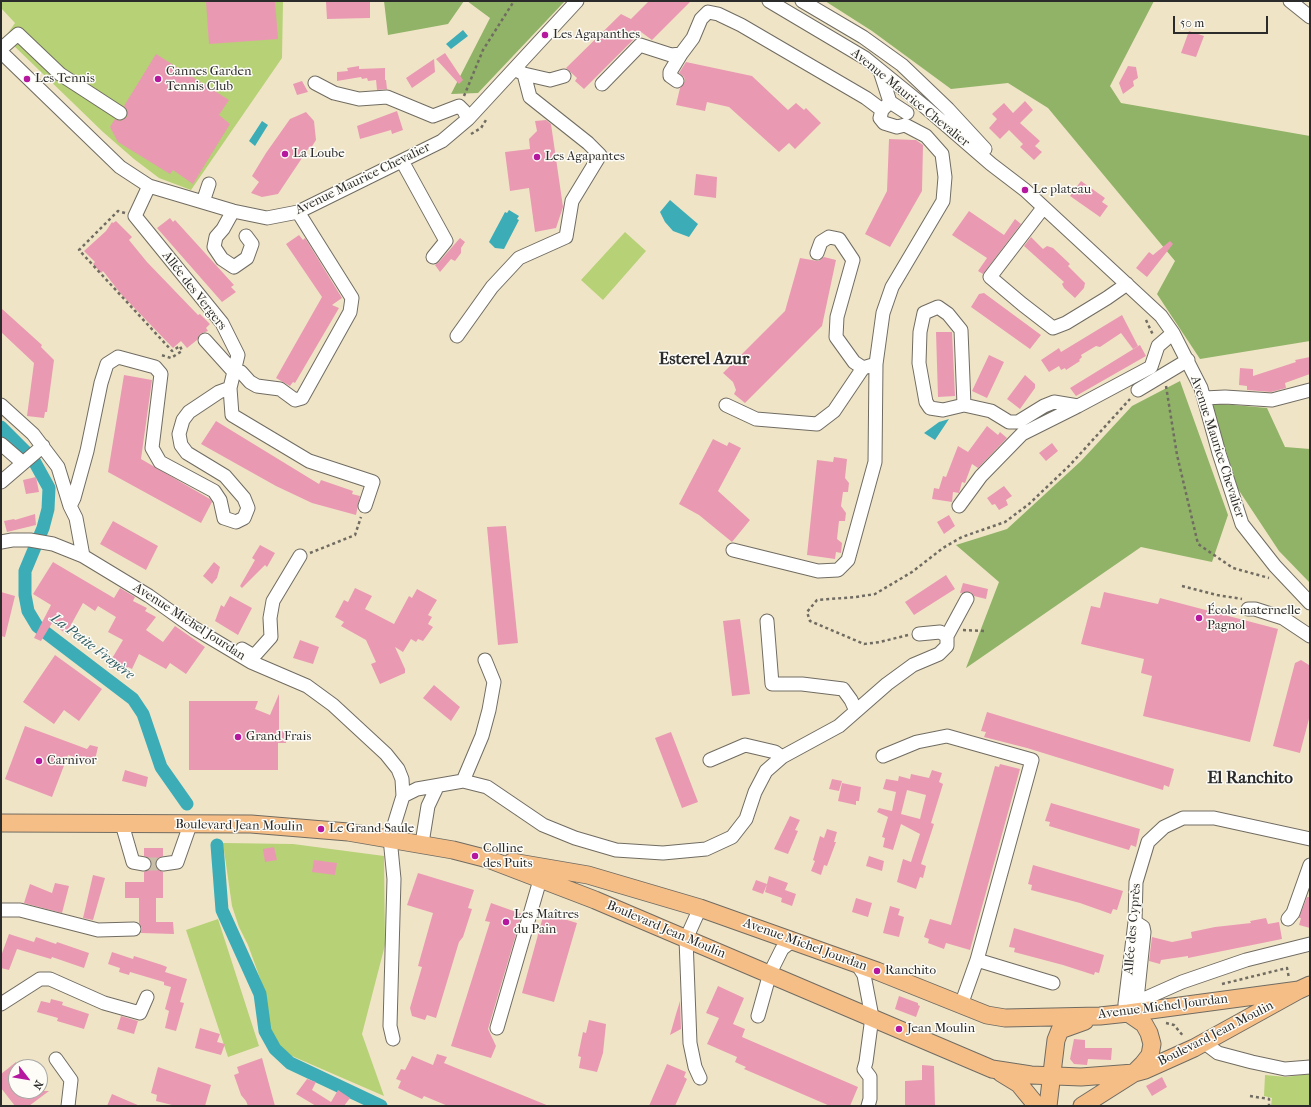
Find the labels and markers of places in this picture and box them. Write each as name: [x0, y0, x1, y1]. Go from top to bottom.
place label: Les Agapanthes: [553, 27, 640, 43]
marker: Les Agapanthes: [540, 30, 550, 40]
place label: Cannes Garden Tennis Club: [166, 64, 251, 95]
place label: Les Tennis: [35, 71, 95, 87]
marker: Les Tennis: [22, 74, 32, 84]
marker: Cannes Garden Tennis Club: [153, 74, 163, 84]
place label: La Loube: [293, 146, 345, 162]
marker: La Loube: [280, 149, 290, 159]
place label: Les Agapantes: [545, 149, 625, 165]
marker: Les Agapantes: [532, 152, 542, 162]
place label: Le plateau: [1033, 182, 1091, 198]
marker: Le plateau: [1020, 185, 1030, 195]
place label: École maternelle Pagnol: [1207, 603, 1301, 634]
marker: École maternelle Pagnol: [1194, 613, 1204, 623]
place label: Grand Frais: [246, 729, 311, 745]
marker: Grand Frais: [233, 732, 243, 742]
place label: Carnivor: [47, 753, 97, 769]
marker: Carnivor: [34, 756, 44, 766]
place label: Le Grand Saule: [329, 821, 414, 837]
marker: Le Grand Saule: [316, 824, 326, 834]
place label: Colline des Puits: [483, 841, 532, 872]
marker: Colline des Puits: [470, 851, 480, 861]
place label: Les Maîtres du Pain: [514, 907, 579, 938]
marker: Les Maîtres du Pain: [501, 917, 511, 927]
place label: Ranchito: [885, 963, 936, 979]
marker: Ranchito: [872, 966, 882, 976]
place label: Jean Moulin: [907, 1021, 975, 1037]
marker: Jean Moulin: [894, 1024, 904, 1034]

